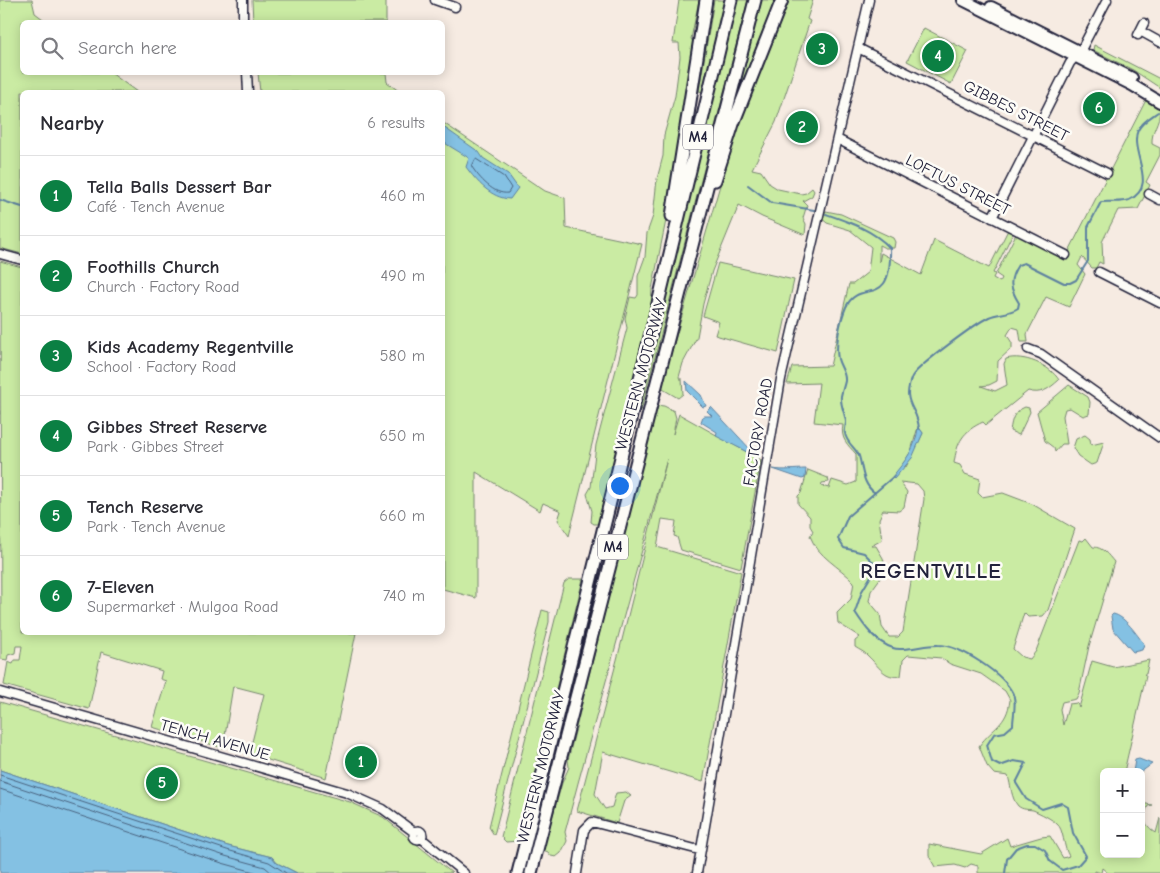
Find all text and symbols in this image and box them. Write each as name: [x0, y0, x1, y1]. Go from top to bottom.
search box: [20, 20, 445, 75]
pin: 3: [806, 30, 838, 68]
icon: search: [38, 34, 66, 62]
text: Search here: [78, 37, 177, 59]
pin: 4: [922, 37, 954, 75]
street label: GIBBES STREET: [960, 77, 1072, 146]
pin: 6: [1083, 89, 1115, 127]
pin: 2: [786, 108, 818, 146]
text: Nearby: [40, 111, 104, 135]
text: 6 results: [367, 114, 425, 132]
road number: M4: [683, 124, 713, 150]
street label: LOFTUS STREET: [903, 151, 1014, 219]
text: Tella Balls Dessert Bar: [87, 176, 271, 198]
text: 1: [53, 187, 59, 205]
text: 460 m: [380, 187, 425, 205]
text: Café · Tench Avenue: [87, 198, 225, 216]
text: Foothills Church: [87, 256, 220, 278]
text: 2: [52, 267, 60, 285]
text: 490 m: [380, 267, 425, 285]
text: Church · Factory Road: [87, 278, 240, 296]
street label: WESTERN MOTORWAY: [612, 295, 670, 452]
text: Kids Academy Regentville: [87, 336, 294, 358]
text: 3: [52, 347, 60, 365]
text: 580 m: [380, 347, 425, 365]
text: School · Factory Road: [87, 358, 236, 376]
street label: FACTORY ROAD: [740, 377, 776, 487]
text: Gibbes Street Reserve: [87, 416, 267, 438]
text: 4: [52, 427, 60, 445]
text: 650 m: [379, 427, 425, 445]
text: Park · Gibbes Street: [87, 438, 223, 456]
your location: [607, 473, 633, 499]
text: Tench Reserve: [87, 496, 203, 518]
text: 5: [52, 507, 60, 525]
text: 660 m: [379, 507, 425, 525]
text: Park · Tench Avenue: [87, 518, 225, 536]
road number: M4: [598, 534, 628, 560]
district label: REGENTVILLE: [860, 559, 1002, 583]
text: 7-Eleven: [87, 576, 154, 598]
text: 6: [52, 587, 60, 605]
text: 740 m: [383, 587, 425, 605]
text: Supermarket · Mulgoa Road: [87, 598, 278, 616]
street label: WESTERN MOTORWAY: [513, 688, 569, 845]
street label: TENCH AVENUE: [158, 716, 272, 764]
pin: 1: [345, 743, 377, 781]
pin: 5: [146, 764, 178, 802]
map controls: [1100, 768, 1145, 858]
button: +: [1100, 768, 1145, 813]
button: −: [1100, 813, 1145, 858]

